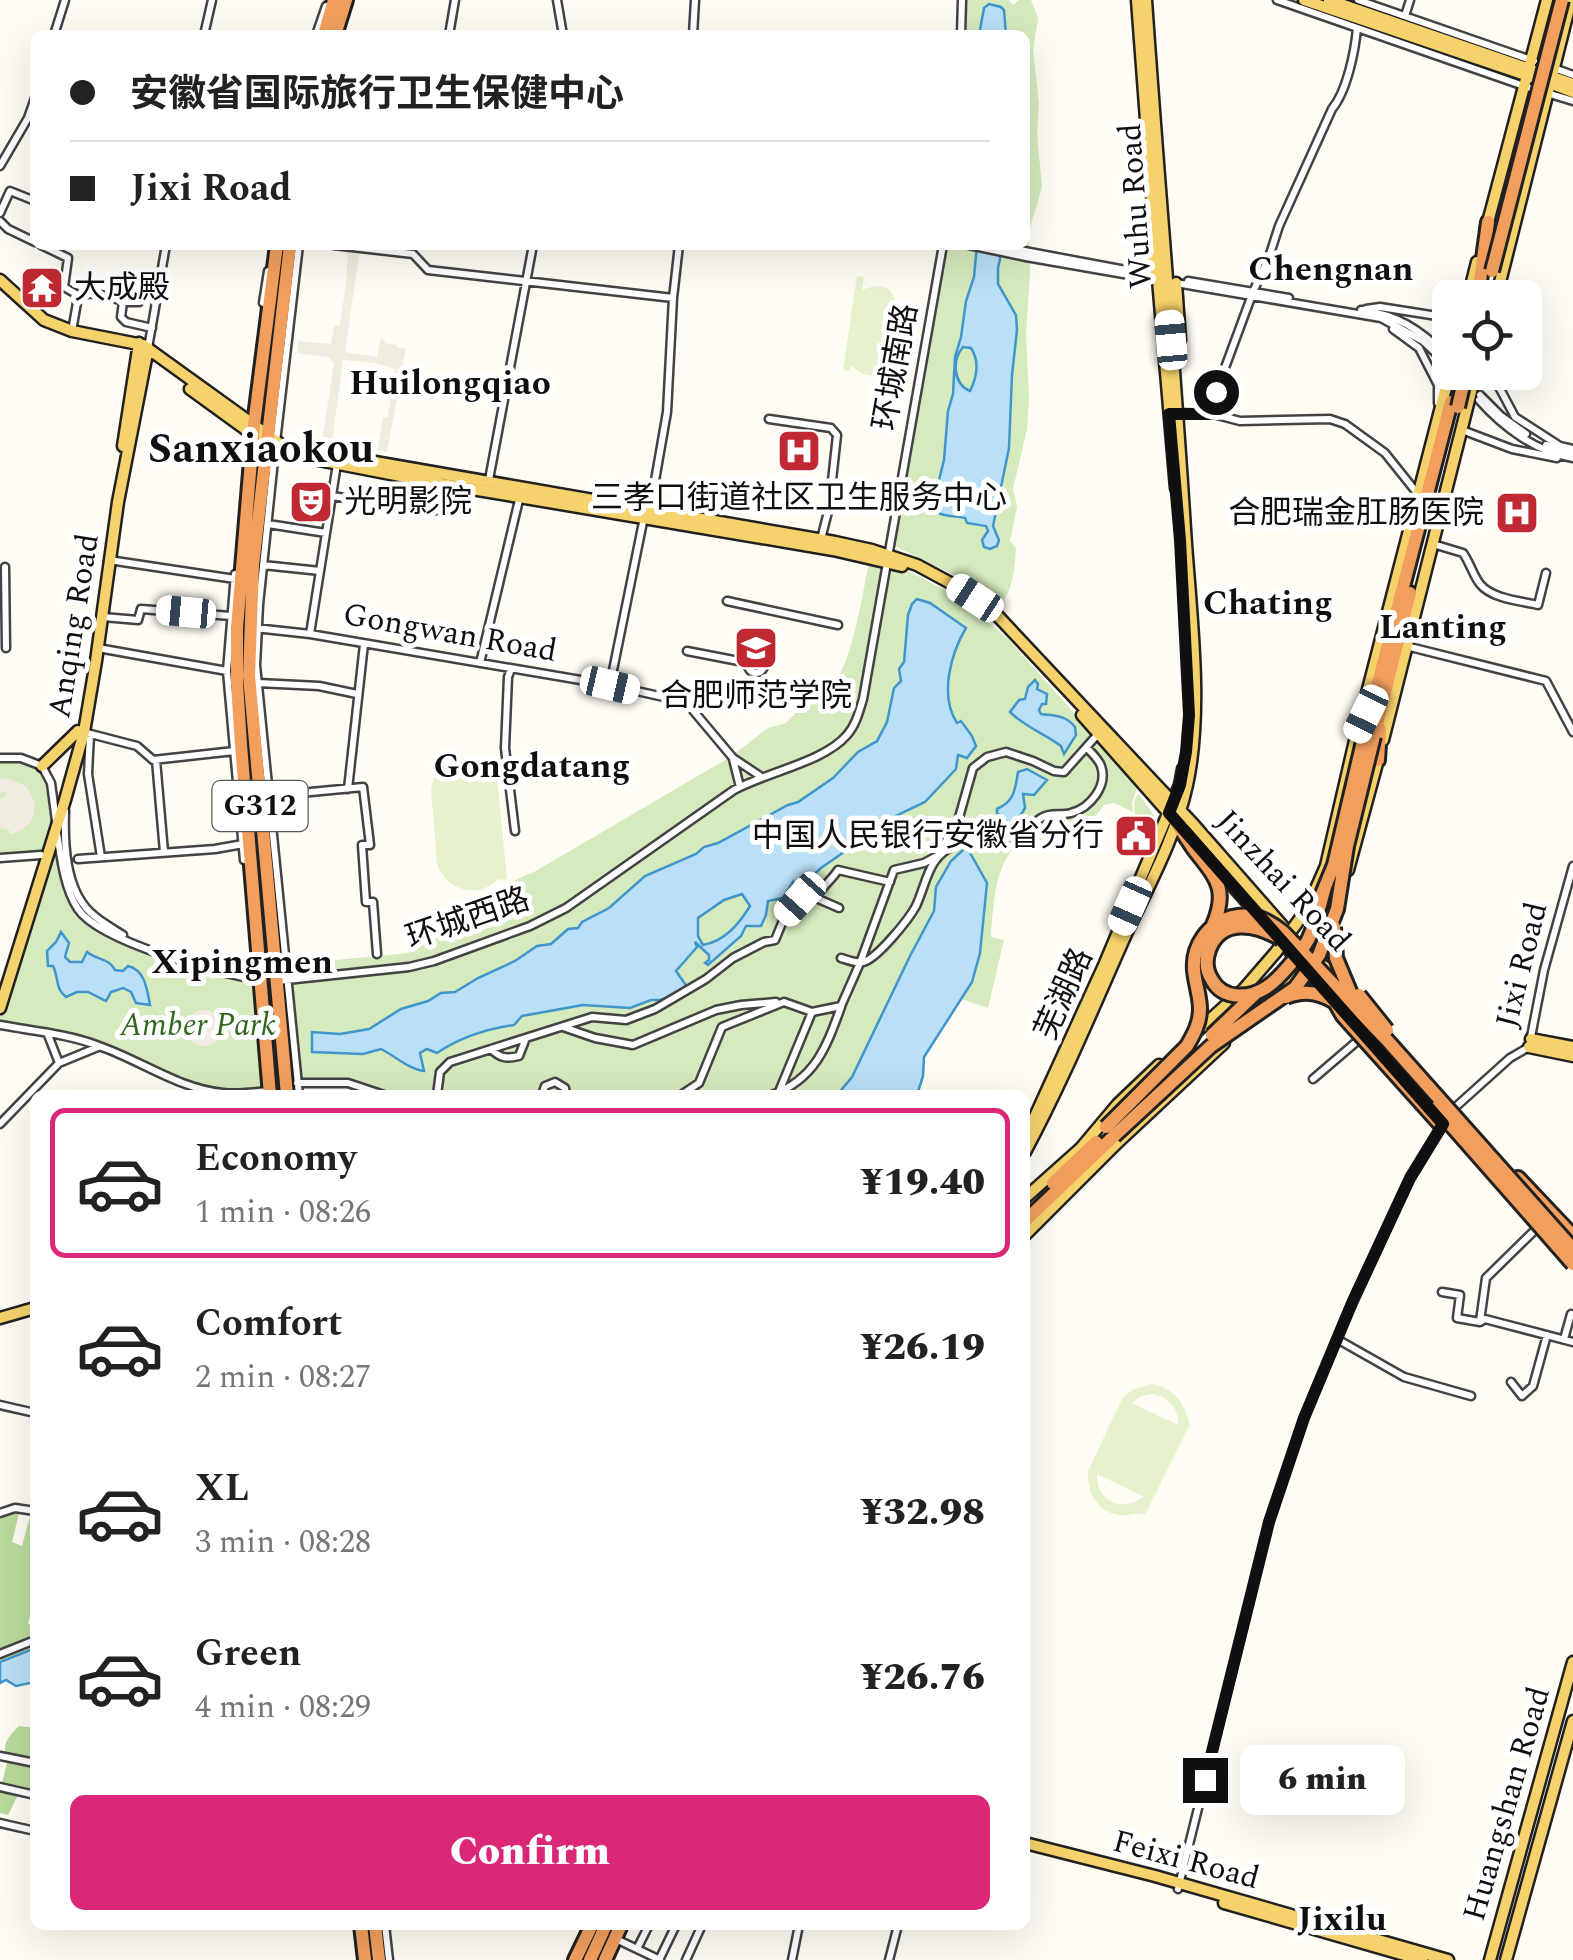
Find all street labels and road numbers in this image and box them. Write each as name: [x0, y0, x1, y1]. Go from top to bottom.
street label: Wuhu Road: [1106, 122, 1166, 290]
street label: 环城南路: [861, 300, 931, 434]
street label: Anqing Road: [35, 530, 113, 722]
street label: Gongwan Road: [339, 590, 561, 676]
road number: G312: [212, 781, 308, 831]
street label: Jinzhai Road: [1204, 798, 1362, 964]
street label: 环城西路: [400, 875, 536, 963]
street label: Jixi Road: [1483, 897, 1561, 1033]
street label: 芜湖路: [1022, 940, 1106, 1048]
street label: Huangshan Road: [1450, 1681, 1564, 1927]
street label: Feixi Road: [1107, 1817, 1265, 1903]

